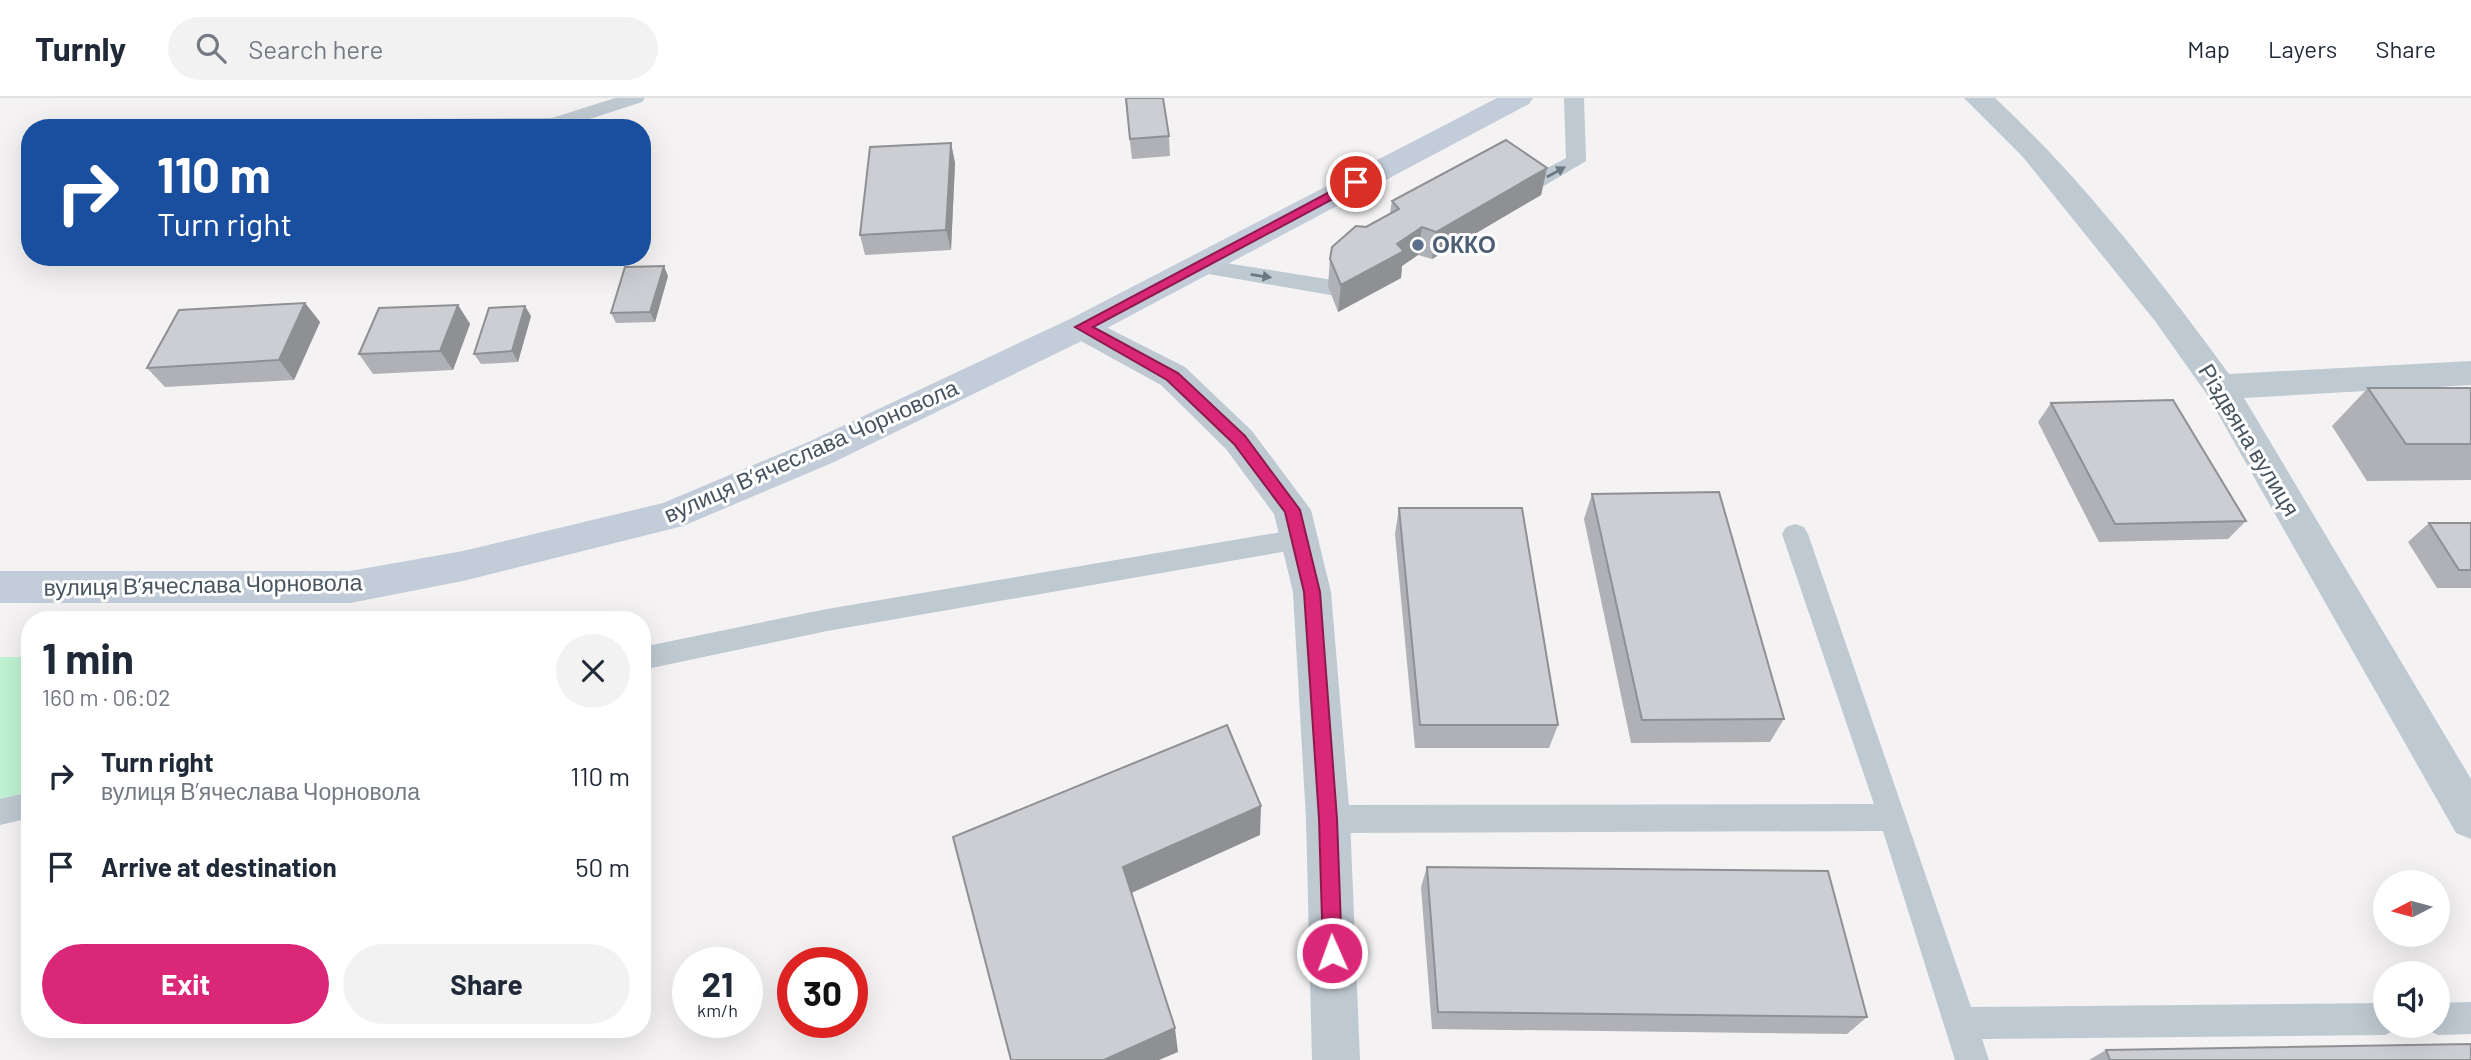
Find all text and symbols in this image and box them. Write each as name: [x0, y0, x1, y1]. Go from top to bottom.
search box: [168, 17, 658, 80]
text: Turnly: [35, 28, 126, 68]
icon: search: [192, 29, 230, 67]
text: Search here: [248, 33, 383, 64]
text: Map: [2187, 34, 2230, 63]
text: Layers: [2268, 34, 2337, 63]
text: Share: [2375, 34, 2436, 63]
text: 110 m: [157, 144, 271, 203]
icon: right: [42, 147, 133, 238]
pin: [1326, 152, 1386, 212]
icon: arrive: [1337, 163, 1375, 201]
one-way arrow: [1546, 166, 1566, 178]
text: Turn right: [157, 204, 292, 242]
place label: ОККО: [1432, 230, 1496, 258]
marker: ОККО: [1410, 237, 1426, 253]
one-way arrow: [1250, 271, 1272, 282]
street label: Різдвяна вулиця: [2193, 358, 2306, 521]
street label: вулиця Вʼячеслава Чорновола: [659, 372, 962, 528]
street label: вулиця Вʼячеслава Чорновола: [43, 567, 363, 601]
text: 1 min: [42, 632, 134, 682]
button: close: [556, 634, 630, 708]
text: 160 m · 06:02: [42, 683, 171, 711]
text: Turn right: [101, 746, 214, 777]
icon: right: [42, 757, 80, 795]
text: 110 m: [570, 760, 630, 791]
text: вулиця Вʼячеслава Чорновола: [101, 777, 420, 805]
icon: arrive: [42, 848, 80, 886]
text: Arrive at destination: [101, 851, 337, 882]
text: 50 m: [575, 851, 630, 882]
north arrow: [2373, 870, 2450, 947]
map controls: [2373, 870, 2450, 1038]
position arrow: [1295, 916, 1369, 990]
button: Exit: [42, 944, 329, 1024]
button: Share: [343, 944, 630, 1024]
speed limit sign: 30: [777, 947, 868, 1038]
button: sound: [2373, 961, 2450, 1038]
text: 21: [702, 962, 733, 1004]
text: km/h: [697, 999, 738, 1021]

